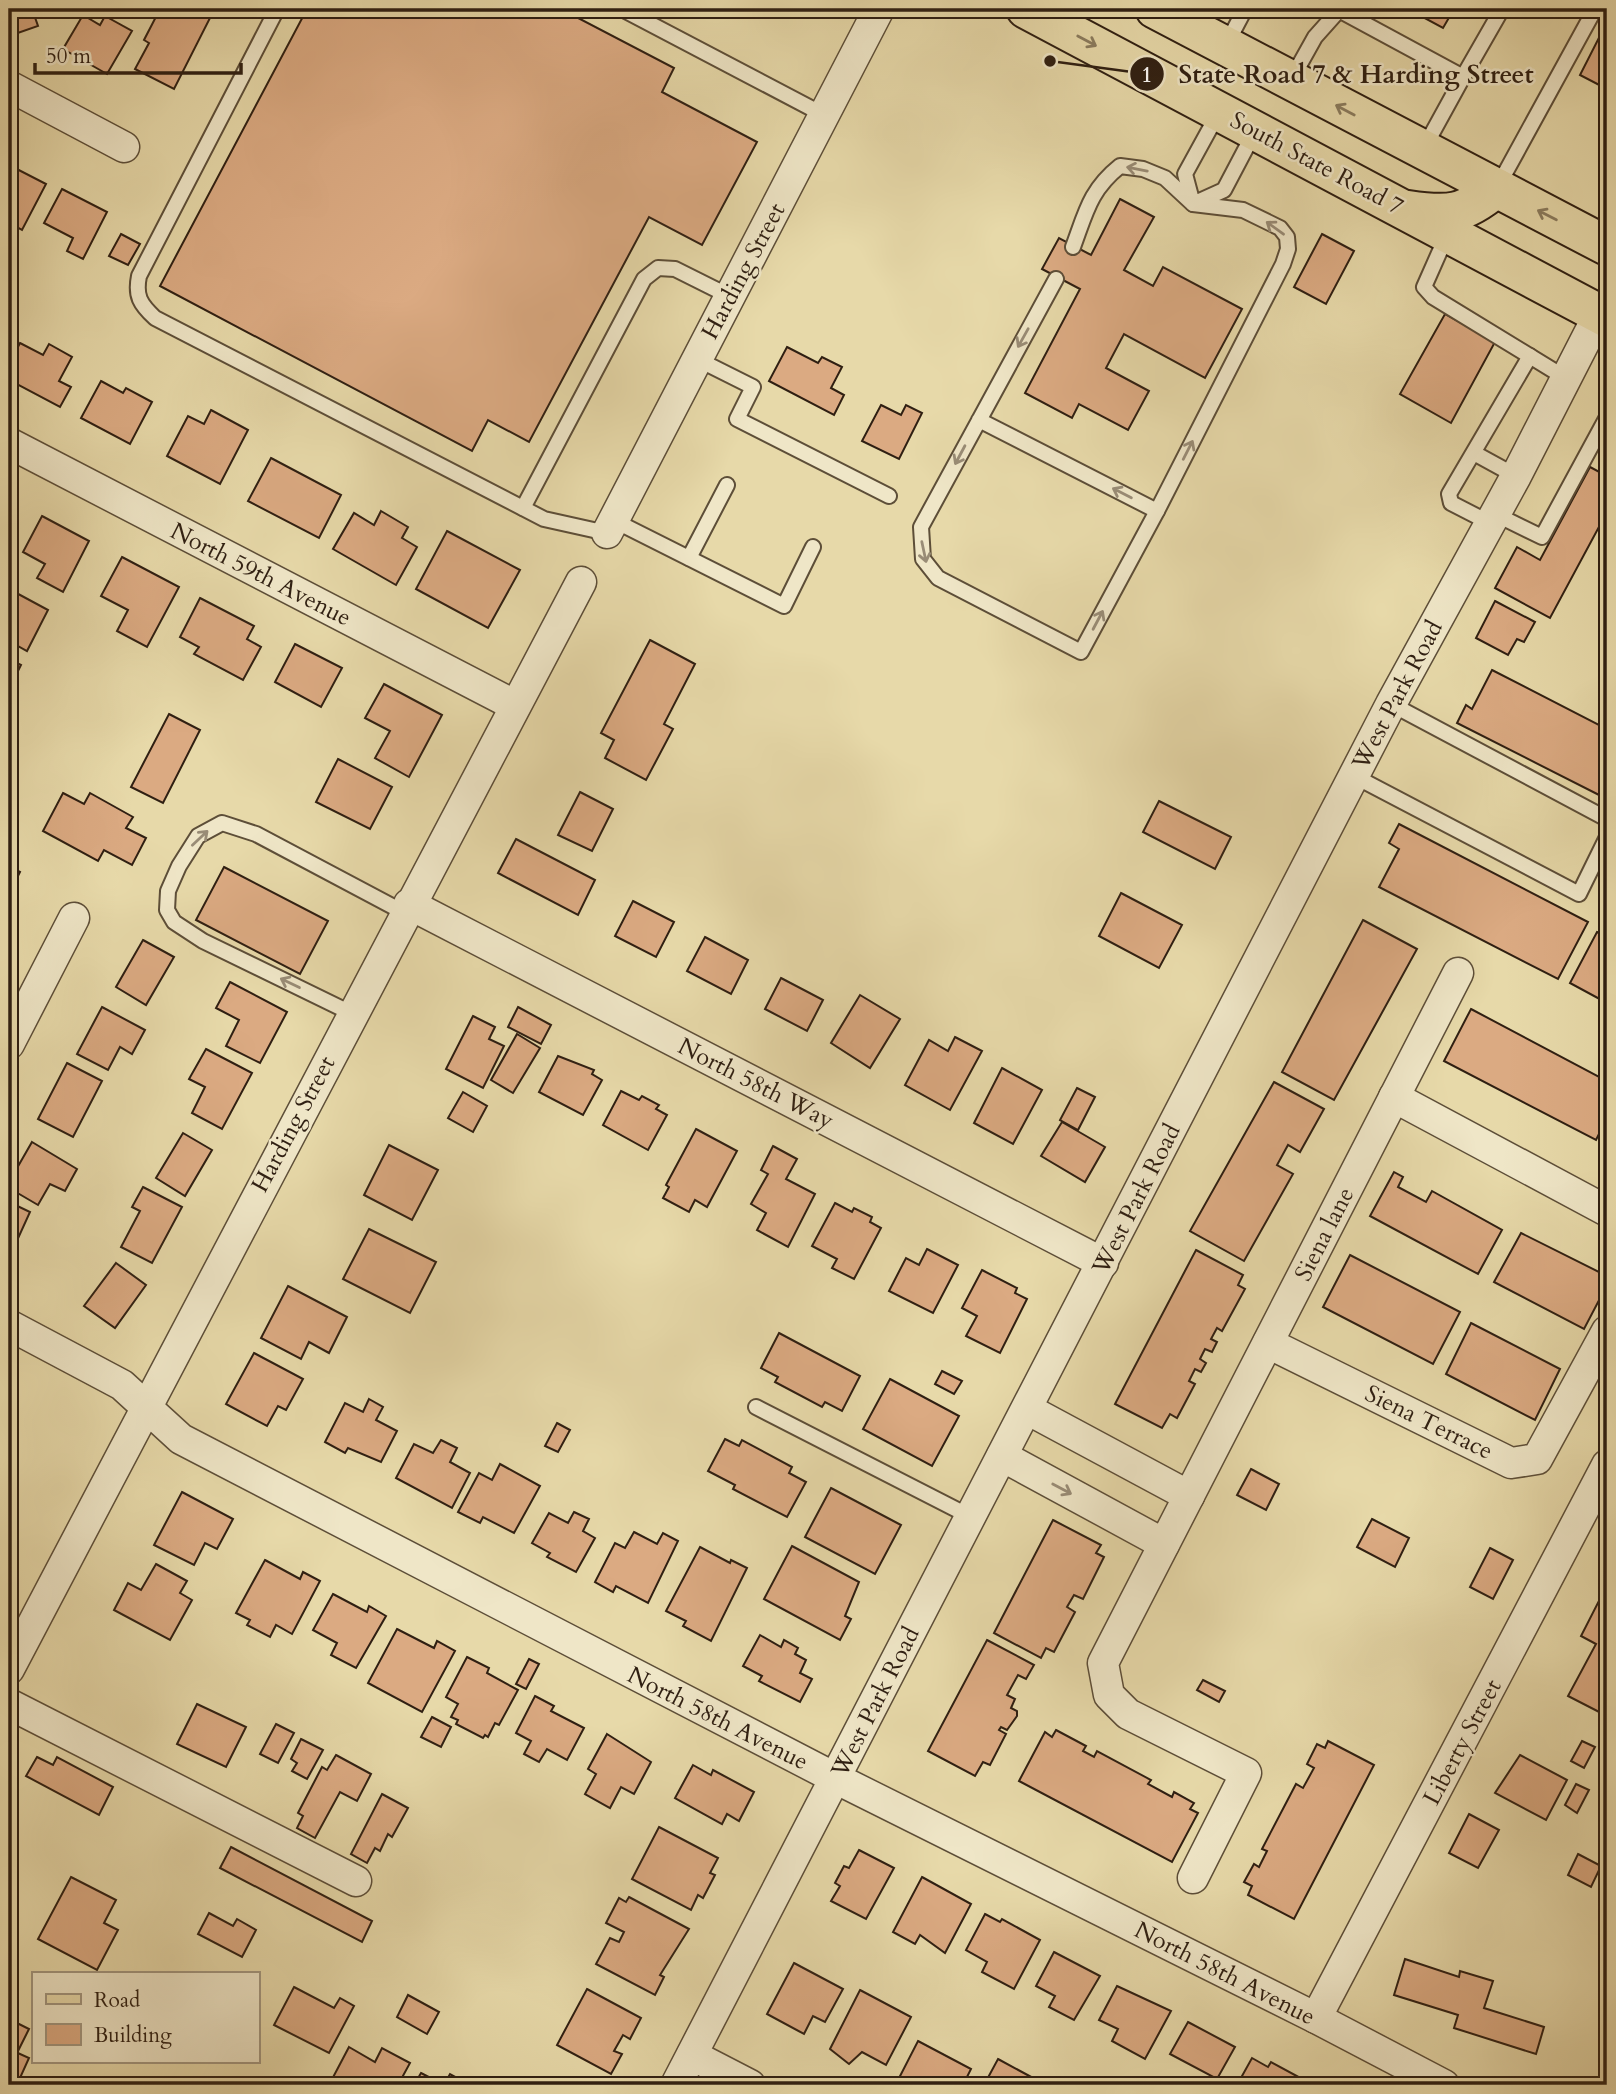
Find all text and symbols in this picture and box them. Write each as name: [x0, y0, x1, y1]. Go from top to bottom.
scale bar: [35, 32, 242, 76]
one-way arrow: [1076, 34, 1096, 48]
text: 50 m: [46, 42, 91, 71]
callout: State Road 7 & Harding Street: [1129, 51, 1547, 98]
text: State Road 7 & Harding Street: [1178, 57, 1534, 92]
text: 1: [1142, 61, 1152, 90]
one-way arrow: [1335, 102, 1356, 116]
street label: South State Road 7: [1224, 104, 1409, 223]
one-way arrow: [1126, 162, 1149, 175]
street label: Harding Street: [694, 197, 793, 345]
one-way arrow: [1537, 207, 1558, 221]
one-way arrow: [1266, 221, 1285, 236]
one-way arrow: [1016, 328, 1030, 348]
one-way arrow: [1181, 440, 1195, 461]
one-way arrow: [953, 444, 967, 464]
one-way arrow: [1112, 486, 1132, 500]
street label: North 59th Avenue: [165, 515, 357, 634]
one-way arrow: [918, 540, 931, 562]
one-way arrow: [1092, 610, 1105, 631]
street label: West Park Road: [1344, 615, 1451, 777]
one-way arrow: [191, 830, 209, 846]
one-way arrow: [280, 976, 301, 990]
street label: North 58th Way: [672, 1030, 840, 1137]
street label: Harding Street: [244, 1050, 343, 1198]
street label: West Park Road: [1084, 1118, 1189, 1281]
street label: Siena lane: [1287, 1182, 1362, 1287]
street label: Siena Terrace: [1359, 1377, 1498, 1468]
one-way arrow: [1051, 1483, 1072, 1496]
street label: West Park Road: [823, 1621, 928, 1784]
street label: North 58th Avenue: [622, 1659, 814, 1778]
street label: Liberty Street: [1415, 1673, 1510, 1811]
street label: North 58th Avenue: [1129, 1914, 1321, 2033]
legend: [32, 1972, 259, 2062]
text: Road: [94, 1986, 140, 2015]
text: Building: [94, 2021, 172, 2050]

